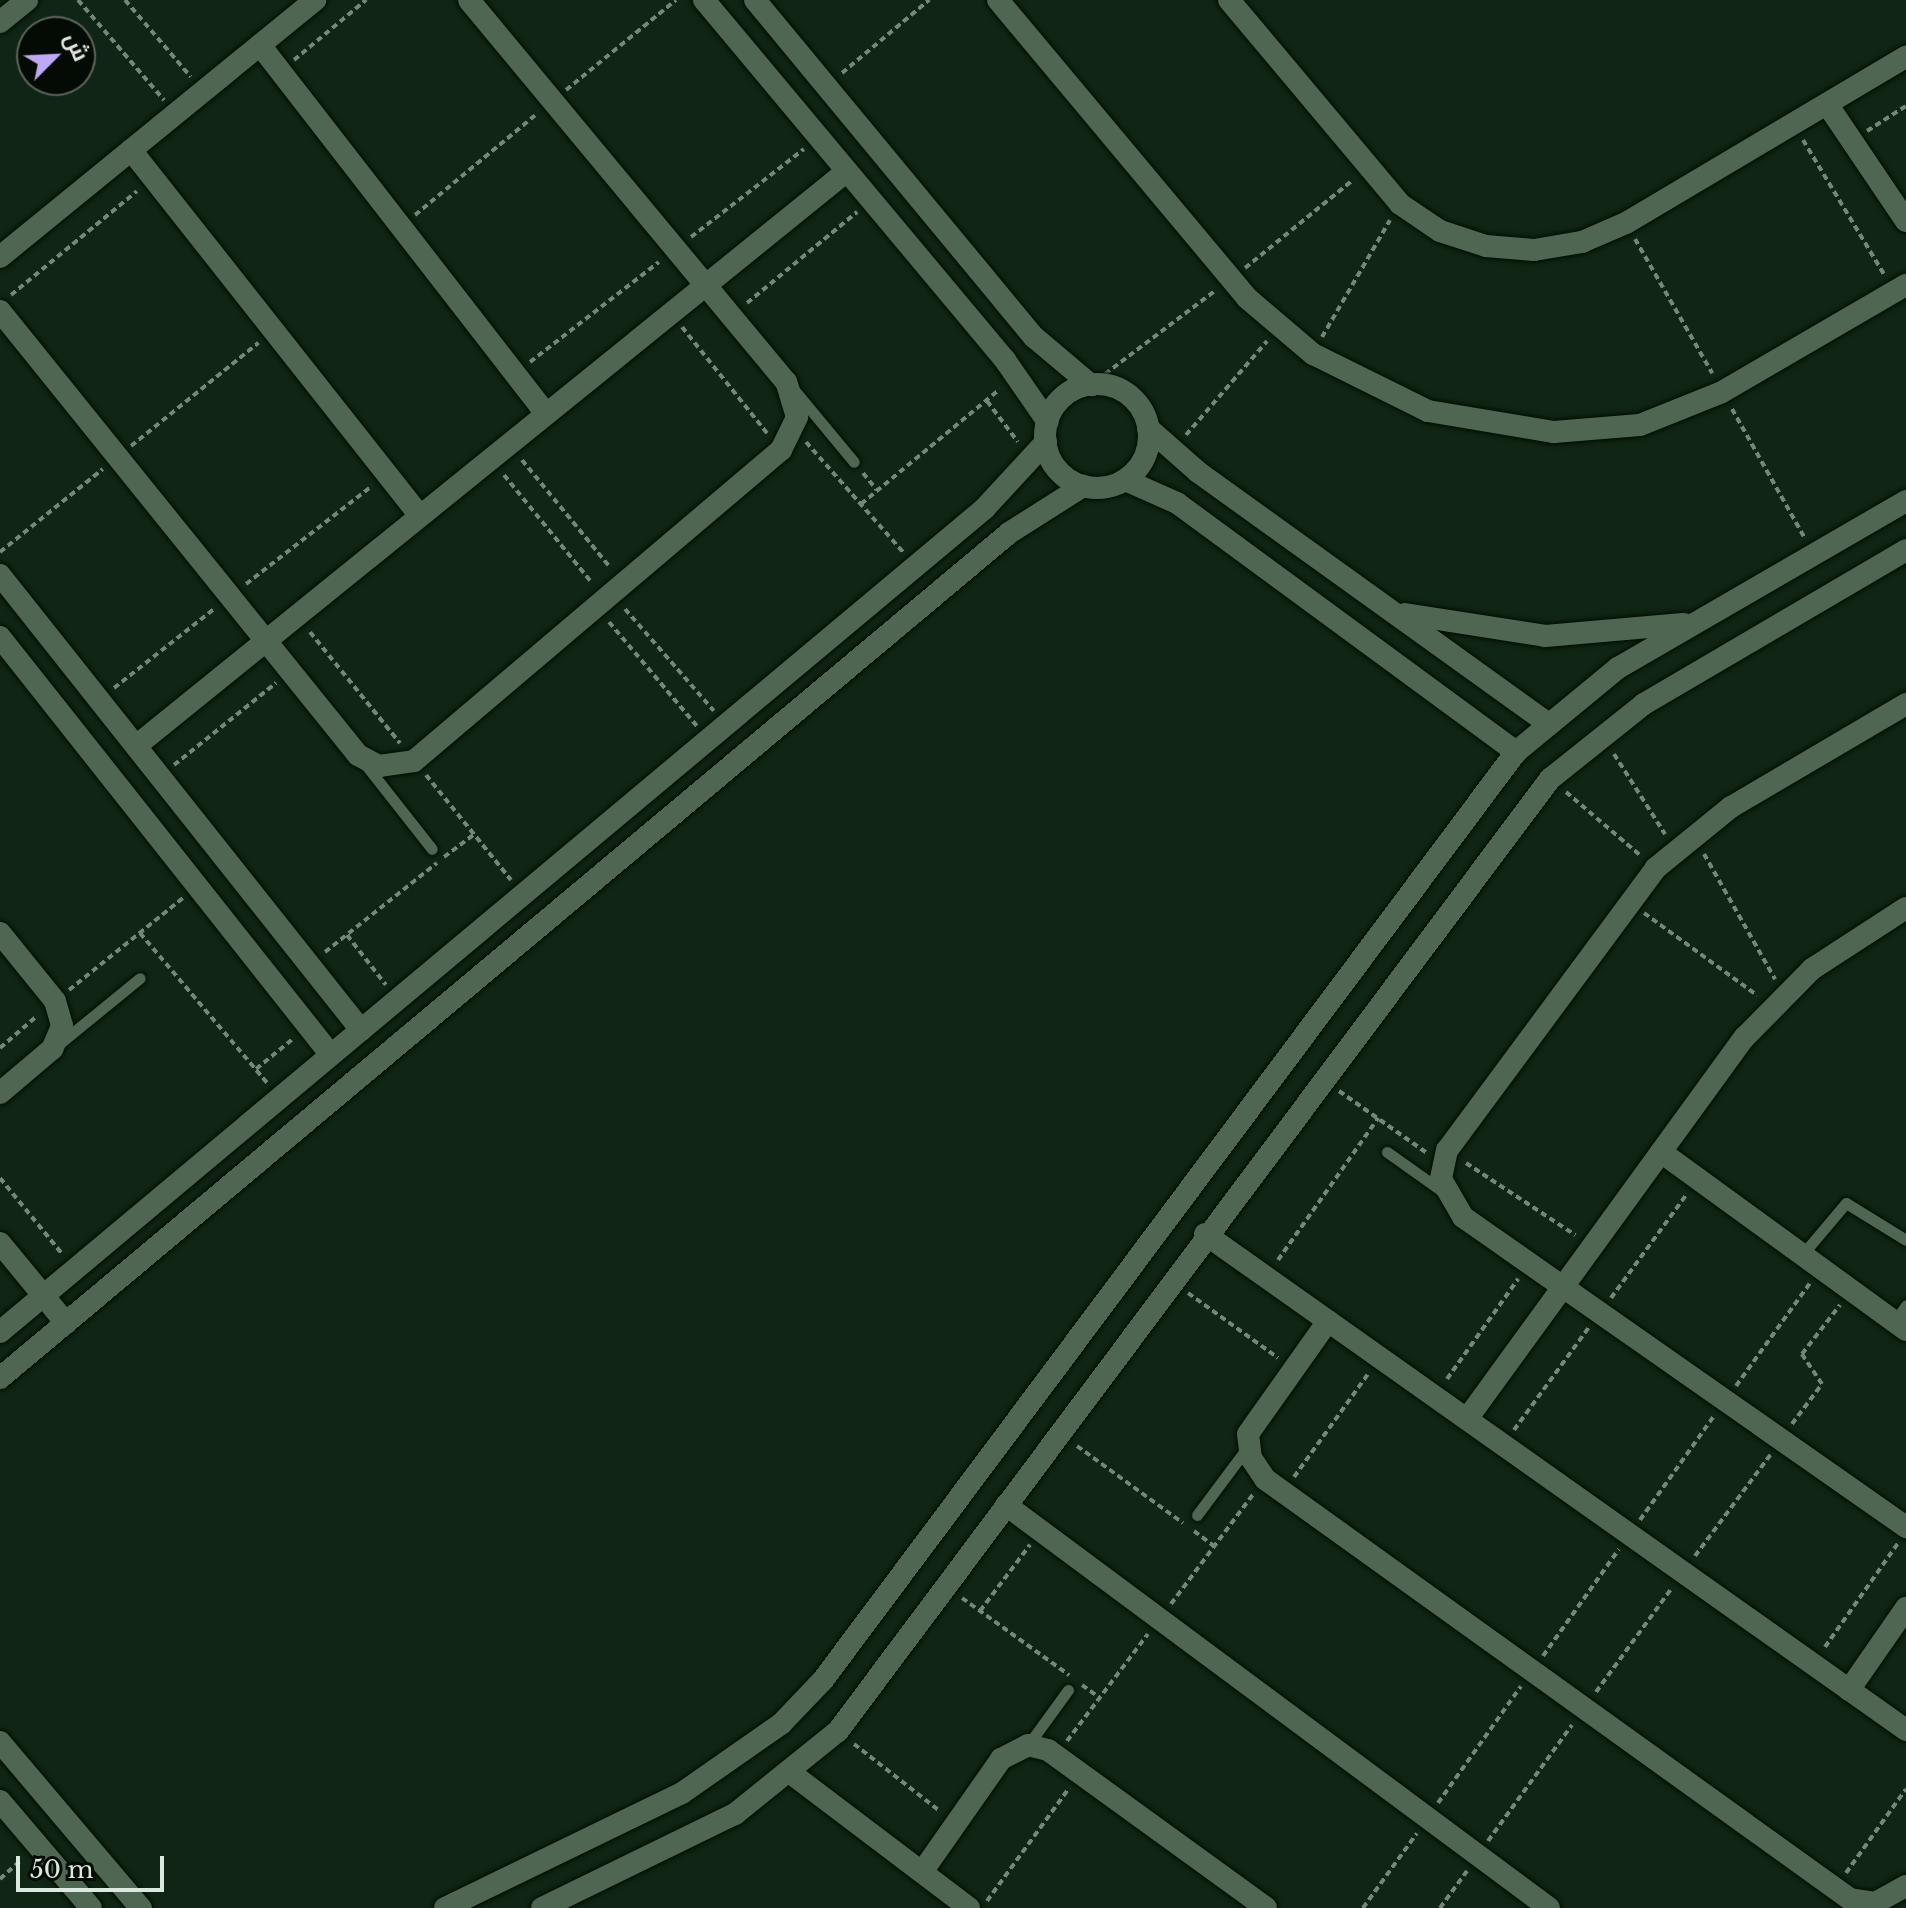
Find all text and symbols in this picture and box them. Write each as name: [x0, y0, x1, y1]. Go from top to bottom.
north arrow: [16, 16, 96, 96]
text: ش: [58, 28, 95, 65]
scale bar: [20, 1840, 168, 1890]
text: 50 m: [30, 1855, 93, 1884]

